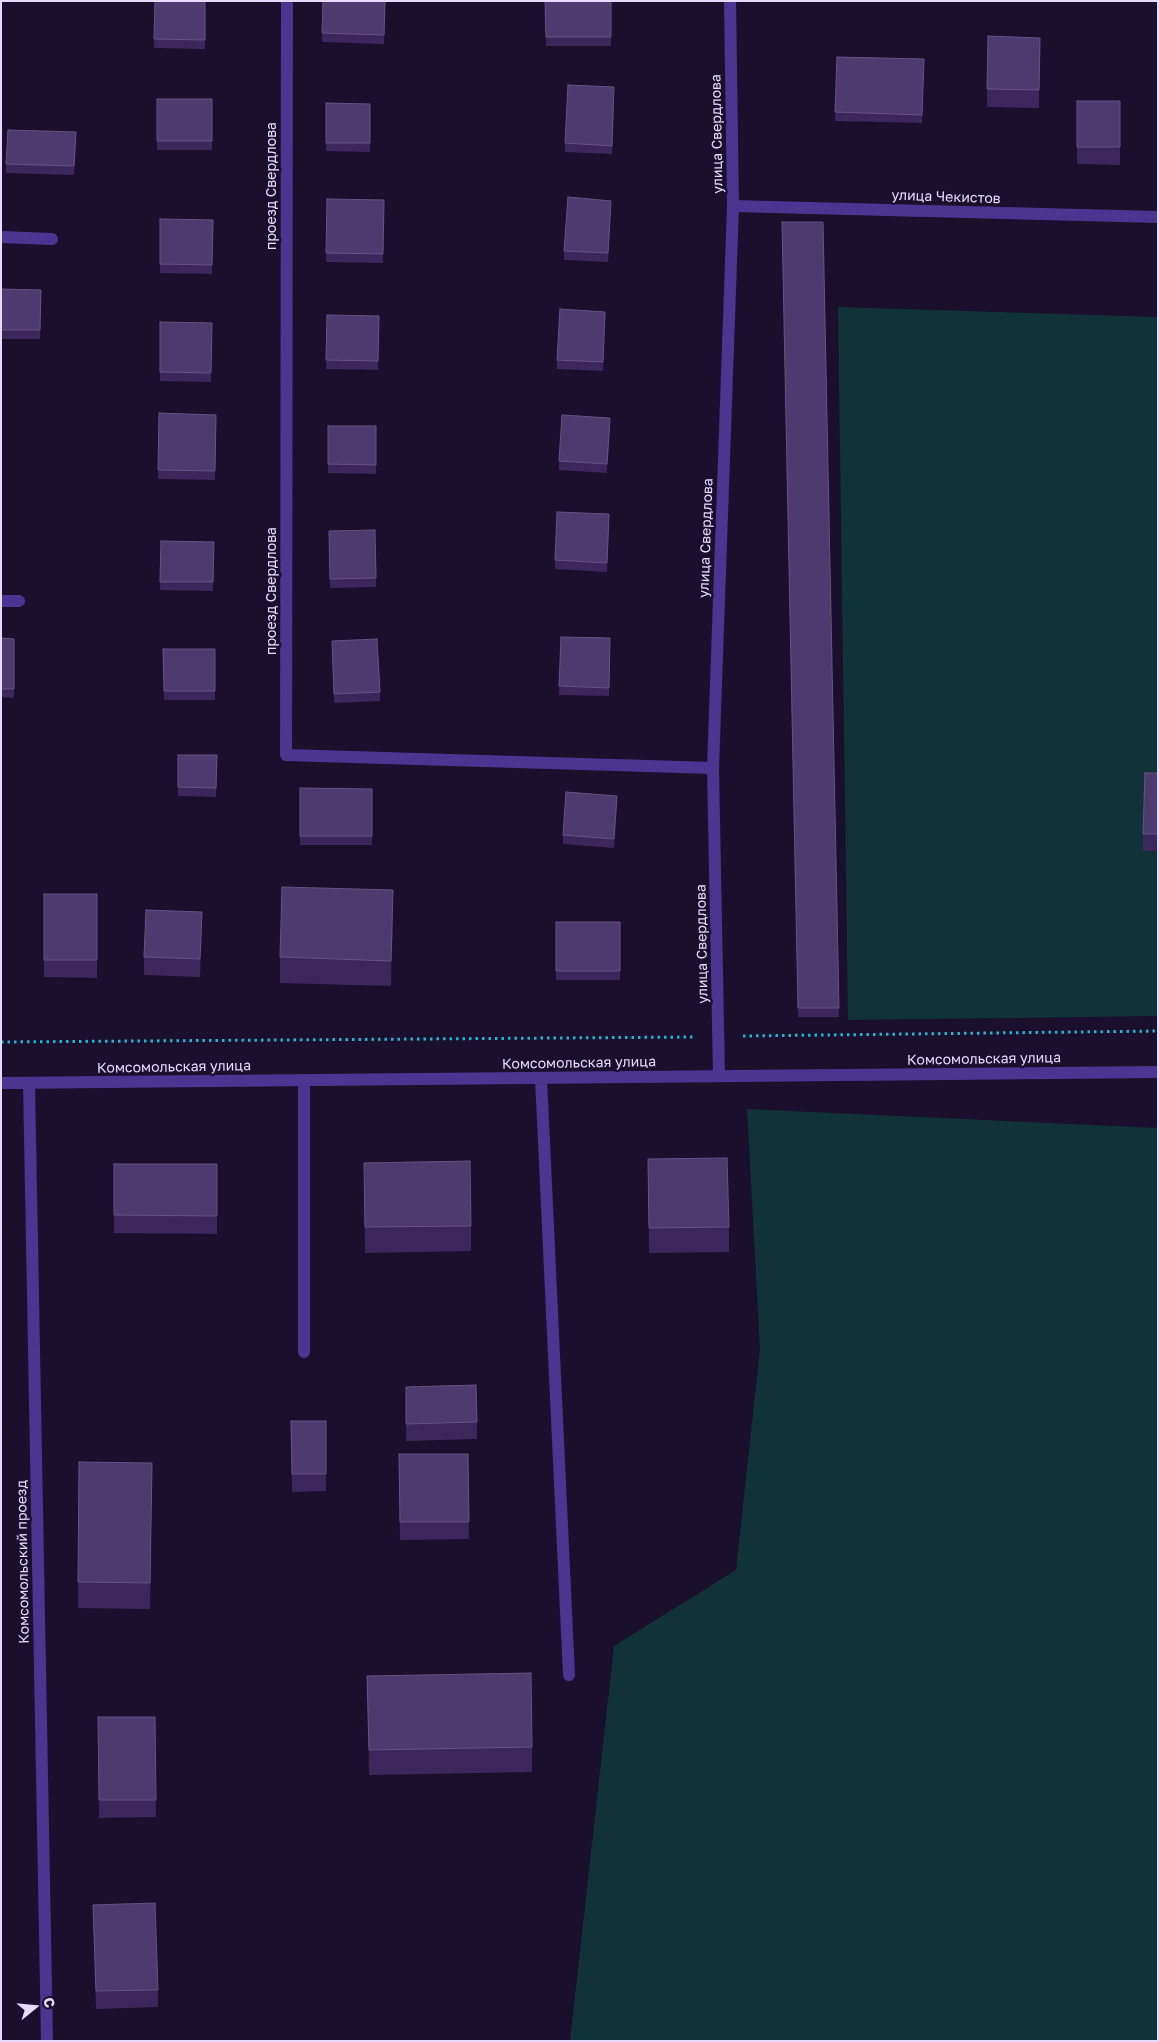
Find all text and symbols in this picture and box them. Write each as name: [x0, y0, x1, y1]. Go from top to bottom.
street label: улица Свердлова: [708, 74, 726, 194]
street label: проезд Свердлова: [264, 122, 280, 250]
street label: улица Чекистов: [891, 187, 1001, 207]
street label: улица Свердлова: [696, 478, 716, 598]
street label: проезд Свердлова: [264, 527, 280, 655]
street label: улица Свердлова: [693, 884, 711, 1004]
street label: Комсомольская улица: [907, 1049, 1061, 1069]
street label: Комсомольская улица: [502, 1053, 656, 1073]
street label: Комсомольская улица: [97, 1057, 251, 1077]
street label: Комсомольский проезд: [13, 1480, 33, 1644]
north arrow: [10, 1982, 60, 2032]
text: С: [40, 1995, 59, 2010]

